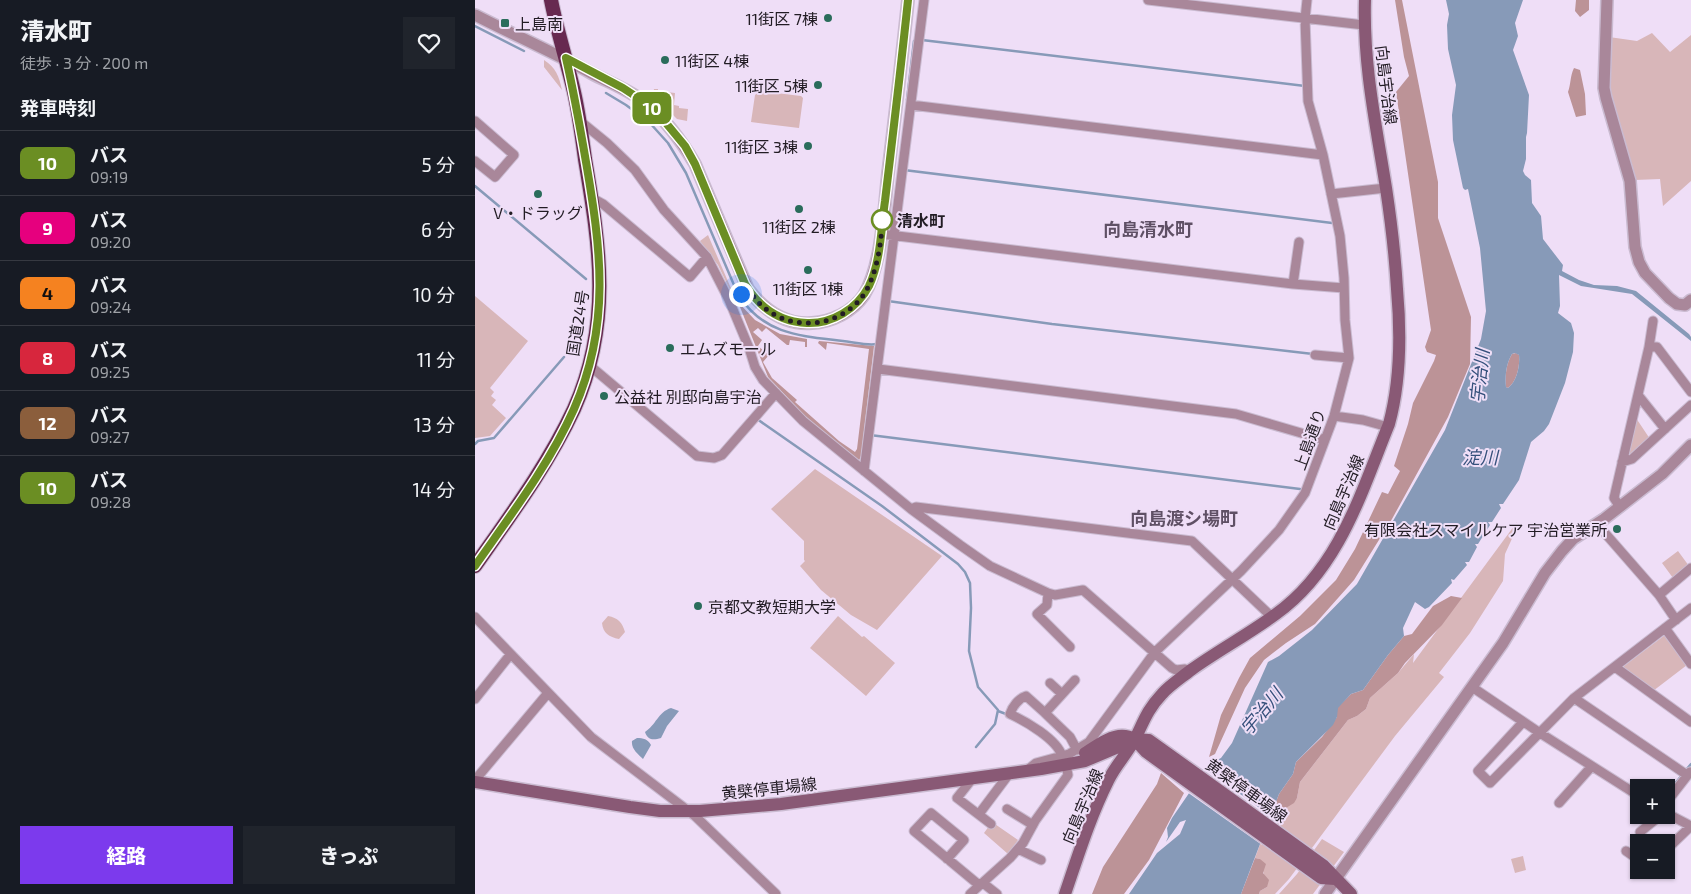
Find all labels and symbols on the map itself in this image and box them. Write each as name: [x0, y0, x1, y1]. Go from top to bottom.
place label: 11街区 7棟: [746, 9, 818, 28]
marker: 11街区 7棟: [822, 12, 834, 24]
place label: 上島南: [515, 14, 563, 33]
marker: 上島南: [499, 17, 511, 29]
street label: 向島宇治線: [1373, 44, 1401, 126]
place label: 11街区 4棟: [675, 51, 749, 70]
marker: 11街区 4棟: [659, 54, 671, 66]
place label: 11街区 5棟: [735, 76, 808, 95]
marker: 11街区 5棟: [812, 79, 824, 91]
line badge: 10: [629, 92, 675, 124]
place label: 11街区 3棟: [725, 137, 798, 156]
marker: 11街区 3棟: [802, 140, 814, 152]
marker: V・ドラッグ: [532, 188, 544, 200]
place label: V・ドラッグ: [493, 203, 583, 222]
marker: 11街区 2棟: [793, 203, 805, 215]
marker: 清水町: [871, 209, 893, 231]
place label: 清水町: [897, 211, 945, 230]
place label: 11街区 2棟: [762, 217, 836, 236]
district label: 向島清水町: [1103, 218, 1193, 240]
marker: 11街区 1棟: [802, 264, 814, 276]
place label: 11街区 1棟: [773, 279, 843, 298]
your location: [729, 282, 754, 307]
street label: 国道24号: [562, 289, 592, 357]
place label: エムズモール: [680, 339, 776, 358]
marker: エムズモール: [664, 342, 676, 354]
water label: 宇治川: [1465, 346, 1493, 404]
place label: 公益社 別邸向島宇治: [614, 387, 762, 406]
marker: 公益社 別邸向島宇治: [598, 390, 610, 402]
street label: 上島通り: [1289, 406, 1329, 472]
water label: 淀川: [1462, 446, 1500, 468]
street label: 向島宇治線: [1319, 451, 1367, 533]
district label: 向島渡シ場町: [1130, 507, 1238, 529]
place label: 有限会社スマイルケア 宇治営業所: [1364, 520, 1607, 539]
marker: 有限会社スマイルケア 宇治営業所: [1611, 523, 1623, 535]
place label: 京都文教短期大学: [708, 597, 836, 616]
marker: 京都文教短期大学: [692, 600, 704, 612]
water label: 宇治川: [1235, 682, 1288, 739]
street label: 黄檗停車場線: [1203, 754, 1291, 826]
street label: 向島宇治線: [1058, 765, 1106, 847]
street label: 黄檗停車場線: [720, 774, 818, 802]

